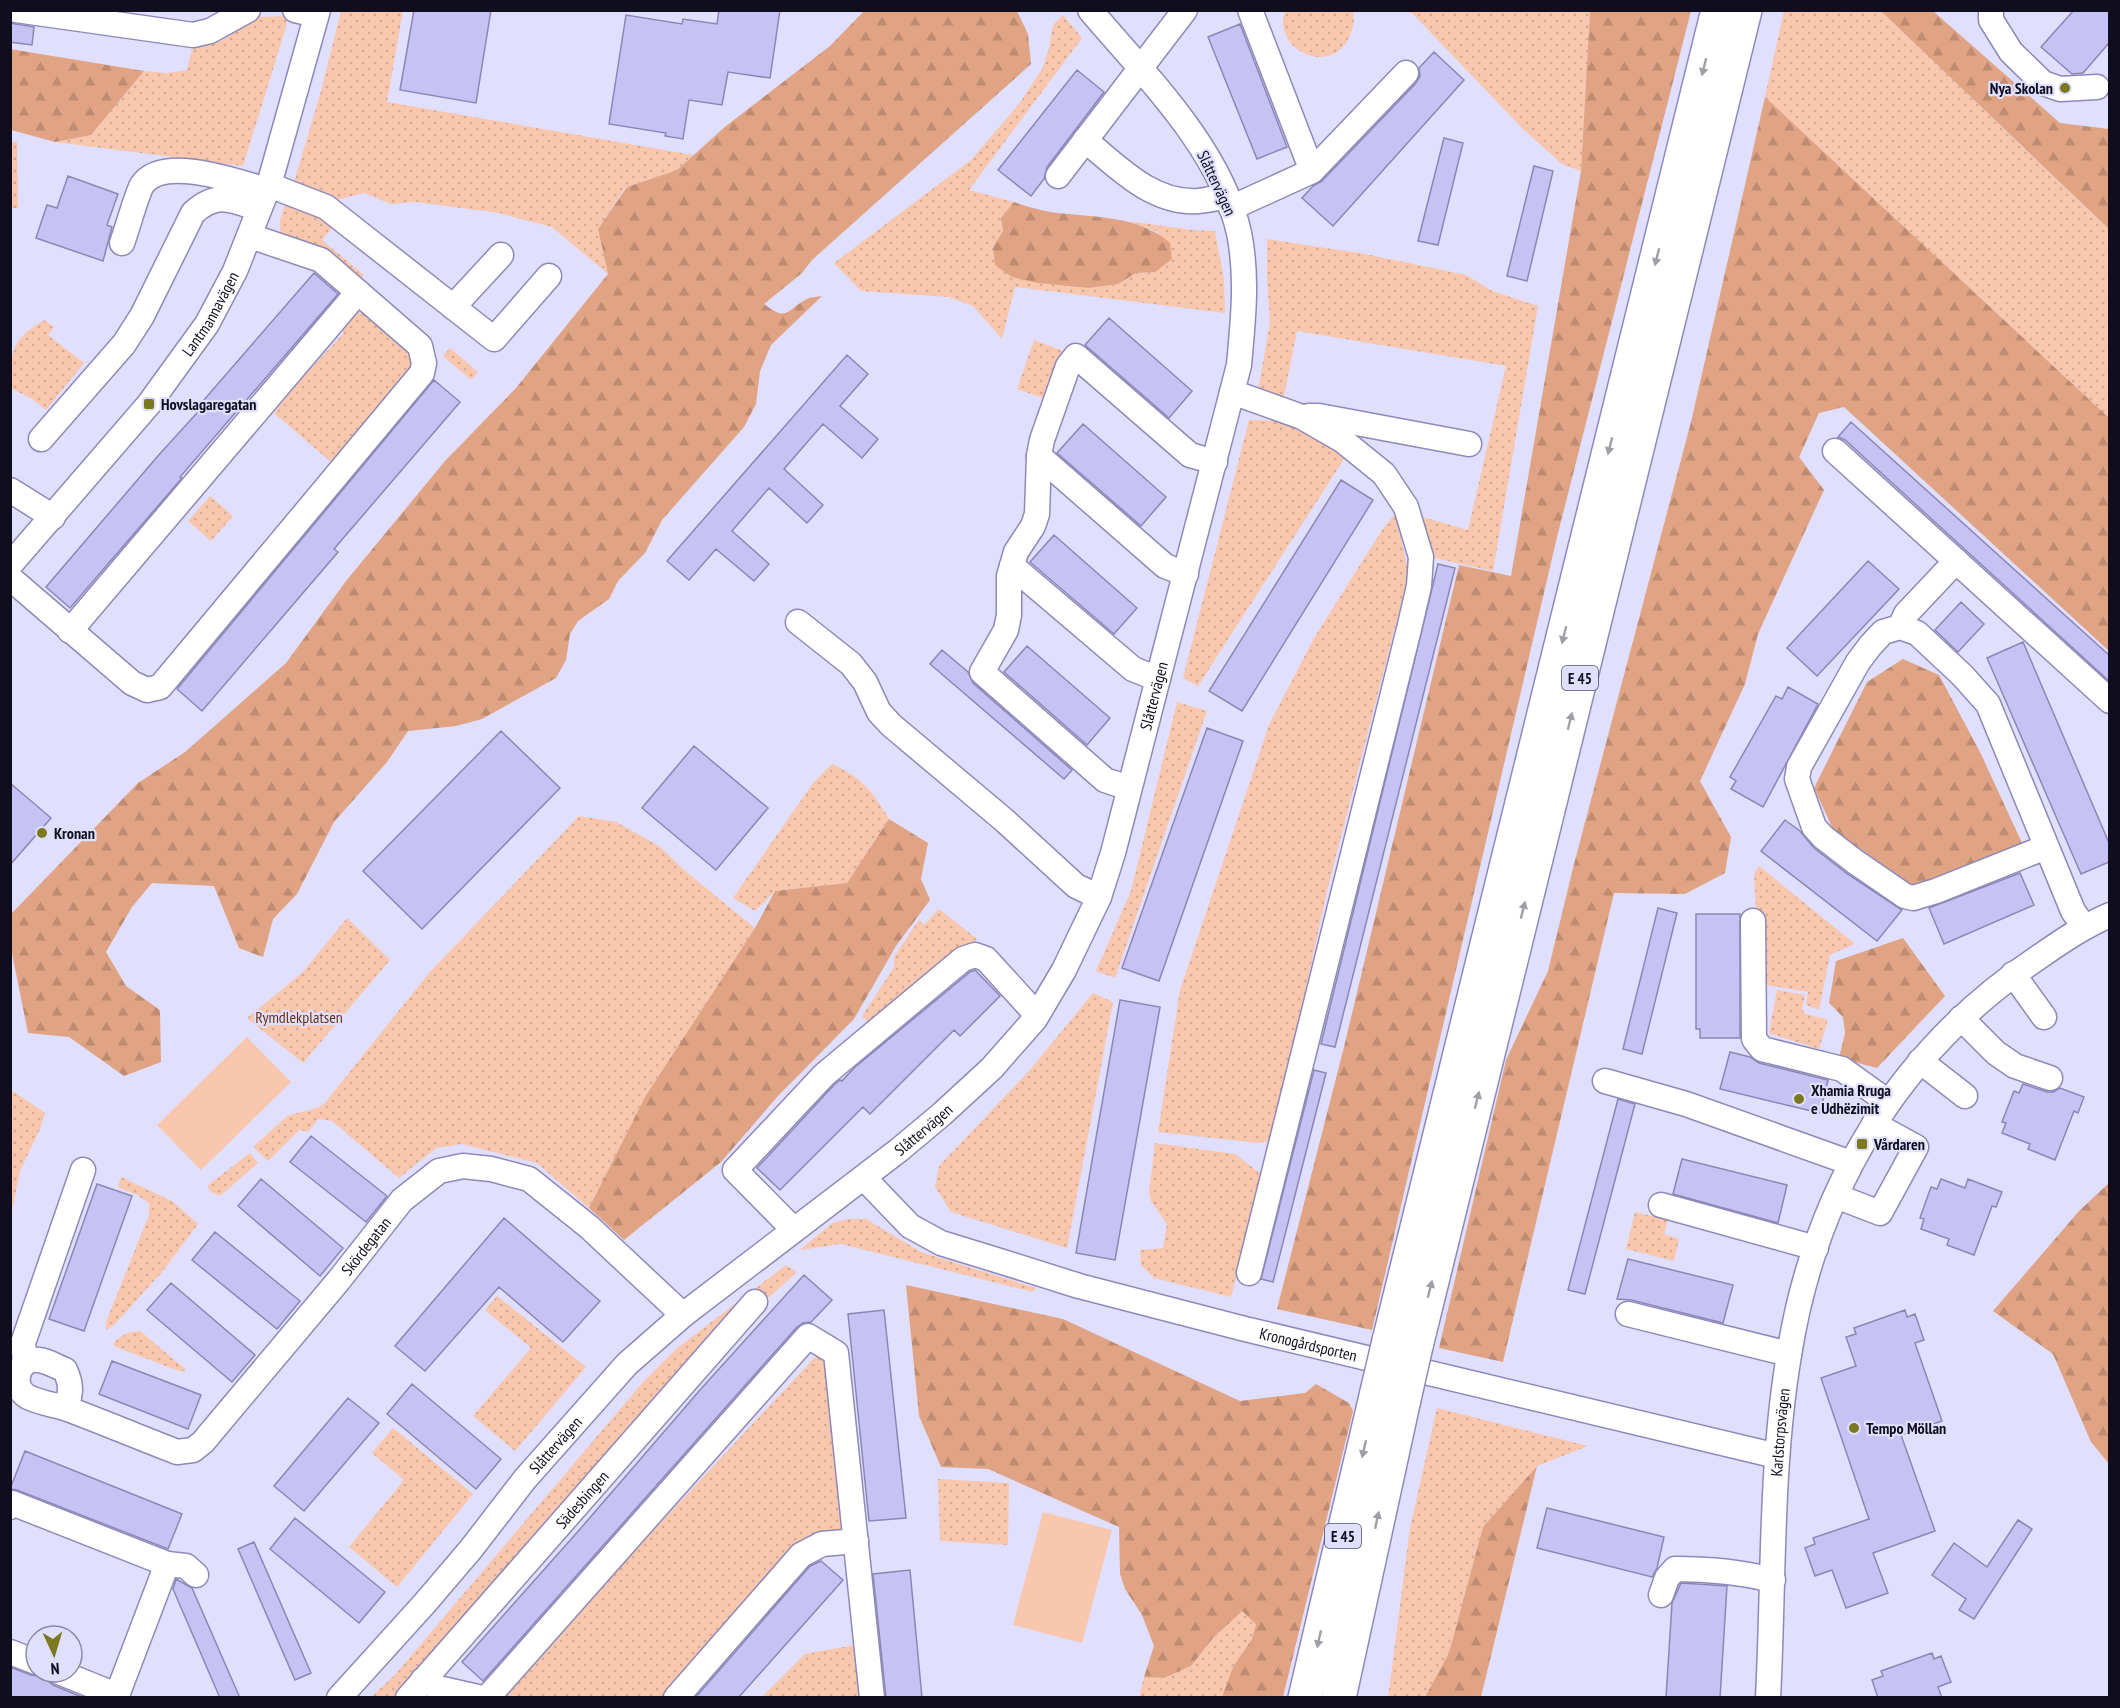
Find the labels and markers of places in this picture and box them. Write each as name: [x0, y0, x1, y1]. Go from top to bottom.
place label: Nya Skolan: [1990, 78, 2053, 98]
marker: Nya Skolan: [2058, 81, 2072, 95]
place label: Hovslagaregatan: [161, 394, 256, 414]
marker: Hovslagaregatan: [142, 397, 156, 411]
place label: Kronan: [54, 823, 95, 843]
marker: Kronan: [35, 826, 49, 840]
place label: Xhamia Rruga e Udhëzimit: [1811, 1080, 1891, 1118]
marker: Xhamia Rruga e Udhëzimit: [1792, 1092, 1806, 1106]
place label: Vårdaren: [1873, 1134, 1925, 1154]
marker: Vårdaren: [1855, 1137, 1869, 1151]
place label: Tempo Möllan: [1866, 1418, 1946, 1438]
marker: Tempo Möllan: [1847, 1421, 1861, 1435]

